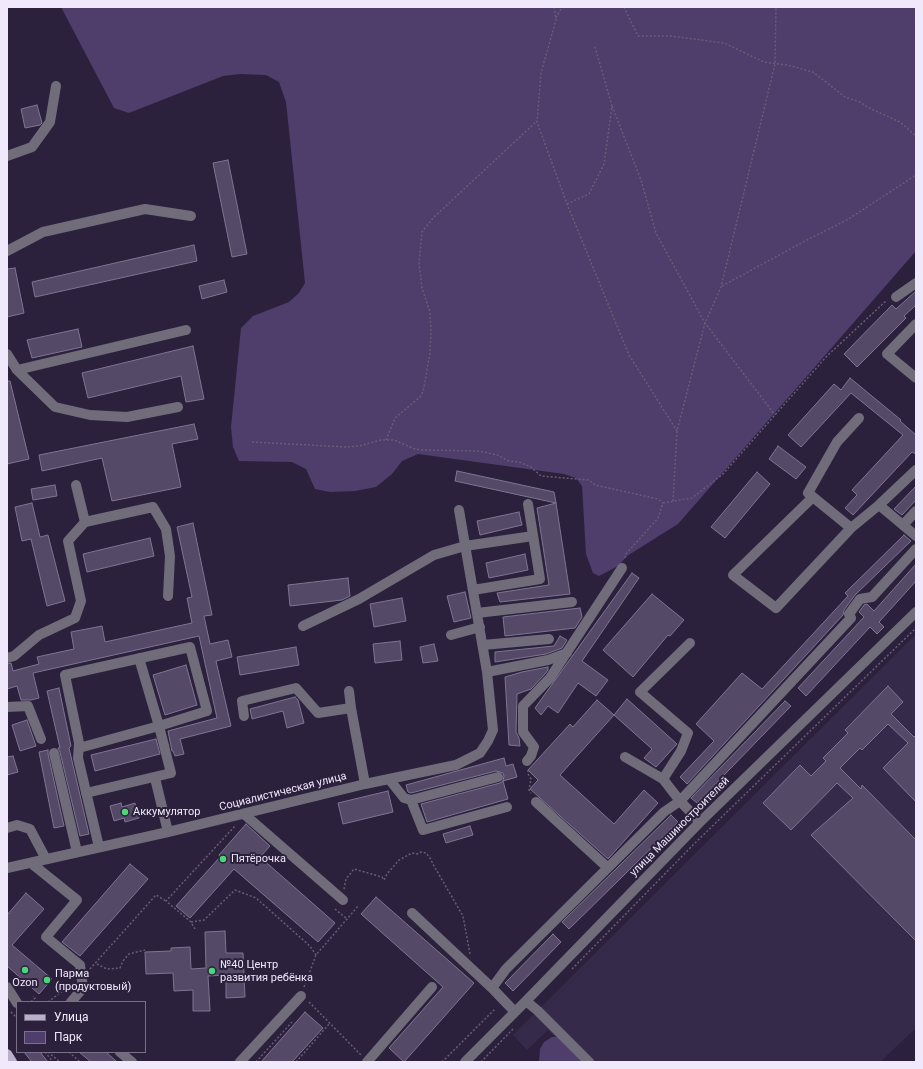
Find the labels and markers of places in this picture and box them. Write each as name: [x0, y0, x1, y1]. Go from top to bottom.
place label: Аккумулятор: [133, 805, 200, 819]
marker: Аккумулятор: [120, 807, 130, 817]
place label: Пятёрочка: [231, 852, 286, 866]
marker: Пятёрочка: [218, 854, 228, 864]
place label: №40 Центр развития ребёнка: [220, 958, 313, 984]
marker: Ozon: [20, 965, 30, 975]
marker: №40 Центр развития ребёнка: [207, 966, 217, 976]
place label: Парма (продуктовый): [55, 967, 131, 993]
marker: Парма (продуктовый): [42, 975, 52, 985]
place label: Ozon: [12, 976, 38, 990]

